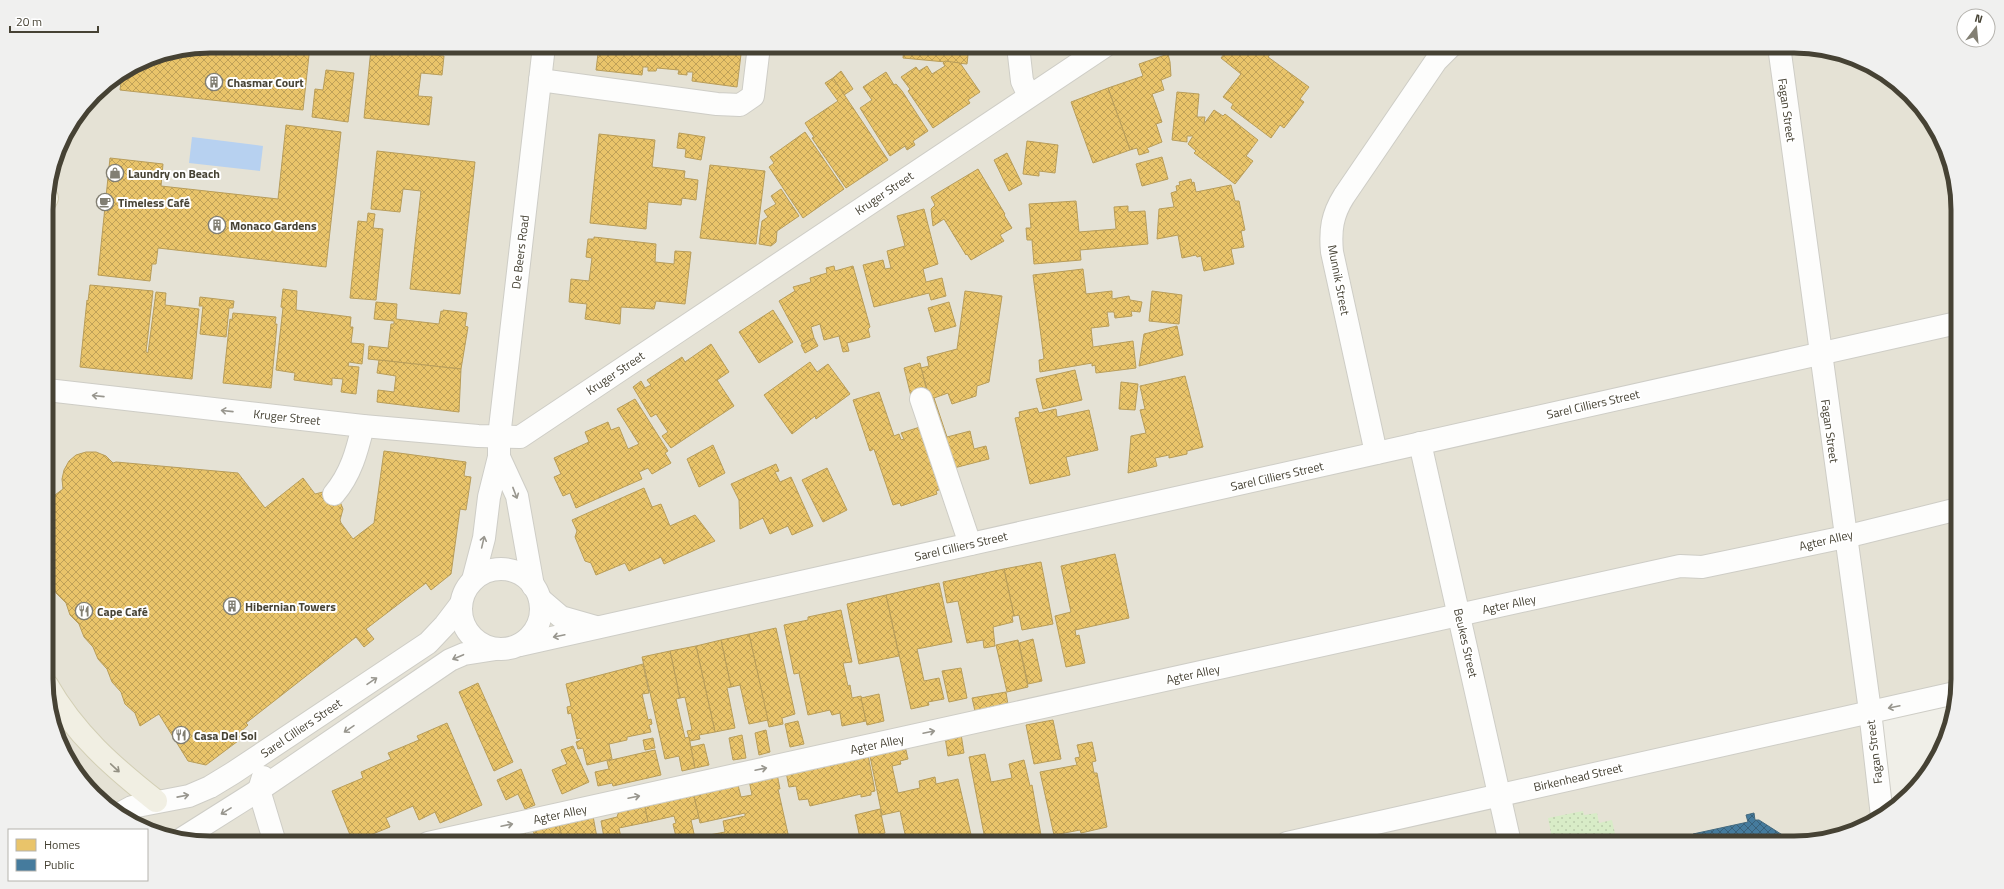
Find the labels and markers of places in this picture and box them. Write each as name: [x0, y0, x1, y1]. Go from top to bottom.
building icon: Chasmar Court: [204, 72, 224, 92]
place label: Chasmar Court: [227, 73, 304, 92]
shop icon: Laundry on Beach: [105, 163, 125, 183]
place label: Laundry on Beach: [128, 164, 220, 183]
cafe icon: Timeless Café: [95, 192, 115, 212]
place label: Timeless Café: [118, 193, 190, 212]
building icon: Monaco Gardens: [207, 215, 227, 235]
place label: Monaco Gardens: [230, 216, 317, 235]
building icon: Hibernian Towers: [222, 596, 242, 616]
place label: Hibernian Towers: [245, 597, 336, 616]
restaurant icon: Cape Café: [74, 601, 94, 621]
place label: Cape Café: [97, 602, 148, 621]
restaurant icon: Casa Del Sol: [171, 725, 191, 745]
place label: Casa Del Sol: [194, 726, 257, 745]

